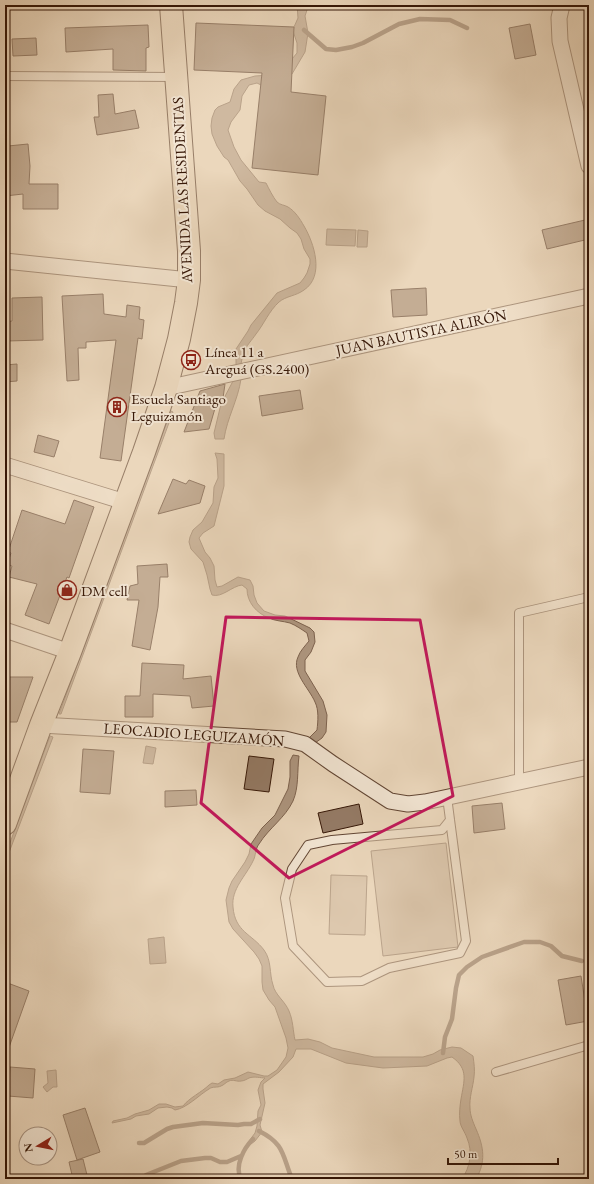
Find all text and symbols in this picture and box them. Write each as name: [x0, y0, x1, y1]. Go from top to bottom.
street label: AVENIDA LAS RESIDENTAS: [168, 97, 196, 284]
street label: JUAN BAUTISTA ALIRÓN: [332, 305, 508, 360]
place label: Línea 11 a Areguá (GS.2400): [204, 342, 310, 378]
bus stop icon: Línea 11 a Areguá (GS.2400): [180, 349, 202, 371]
place label: Escuela Santiago Leguizamón: [131, 389, 226, 425]
building icon: Escuela Santiago Leguizamón: [106, 396, 128, 418]
shop icon: DM cell: [56, 579, 78, 601]
place label: DM cell: [81, 581, 128, 600]
street label: LEOCADIO LEGUIZAMÓN: [103, 718, 285, 750]
north arrow: [18, 1126, 58, 1166]
scale bar: [448, 1140, 558, 1166]
text: N: [20, 1142, 36, 1153]
text: 50 m: [454, 1146, 478, 1162]

